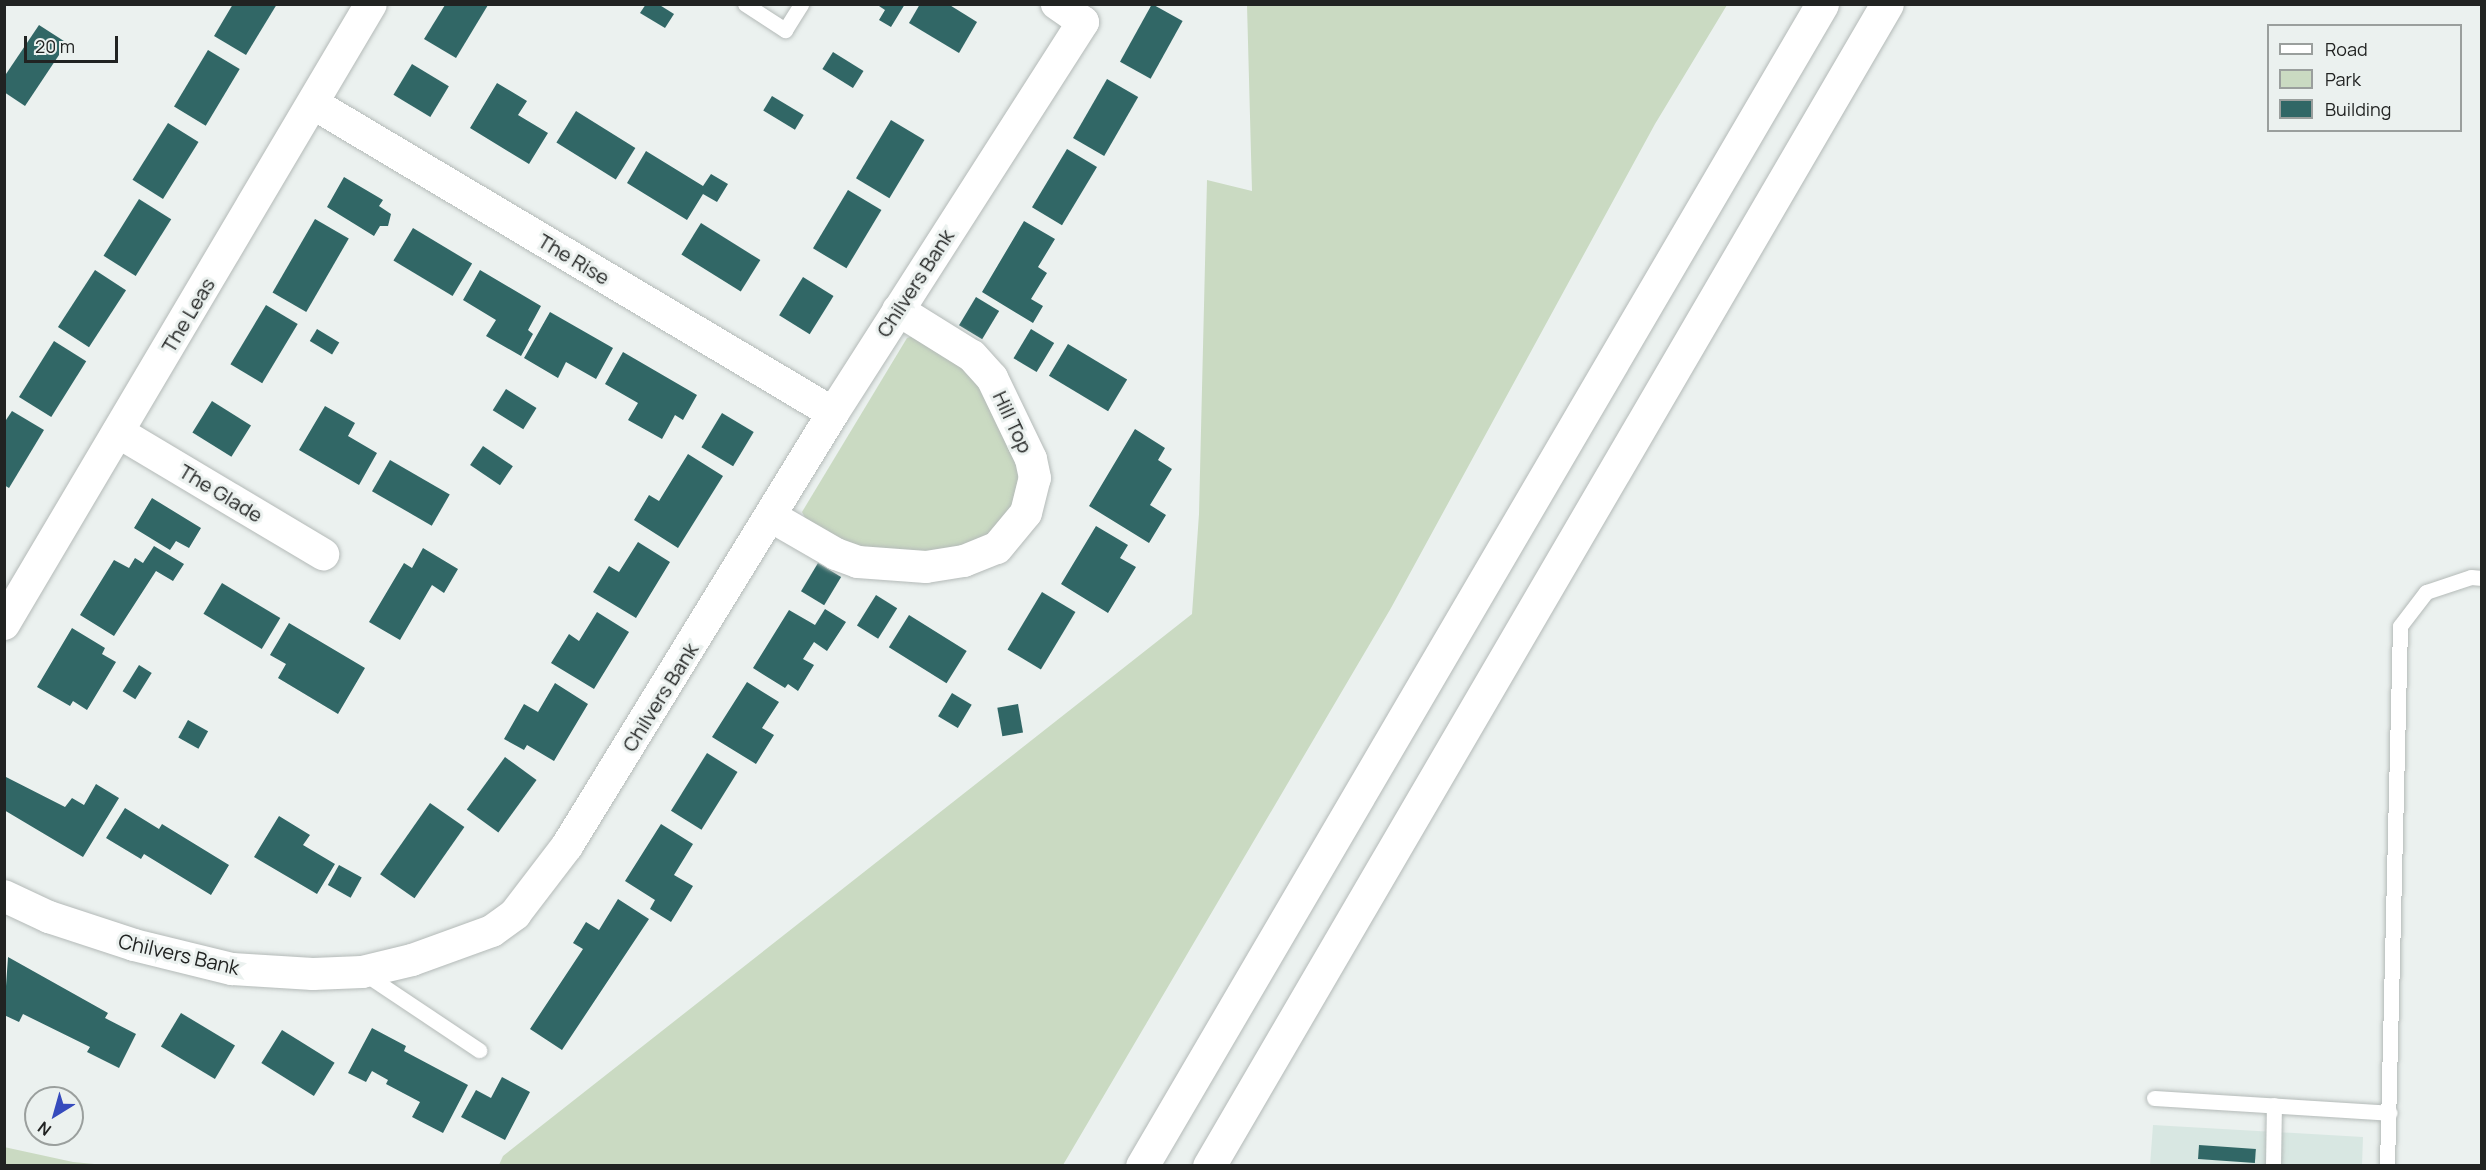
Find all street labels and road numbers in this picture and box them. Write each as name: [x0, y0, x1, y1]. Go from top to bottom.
street label: Chilvers Bank: [871, 225, 959, 341]
street label: The Rise: [534, 228, 614, 290]
street label: The Leas: [156, 273, 220, 357]
street label: Hill Top: [988, 387, 1038, 457]
street label: The Glade: [175, 459, 267, 527]
street label: Chilvers Bank: [617, 638, 703, 756]
street label: Chilvers Bank: [116, 928, 242, 980]

